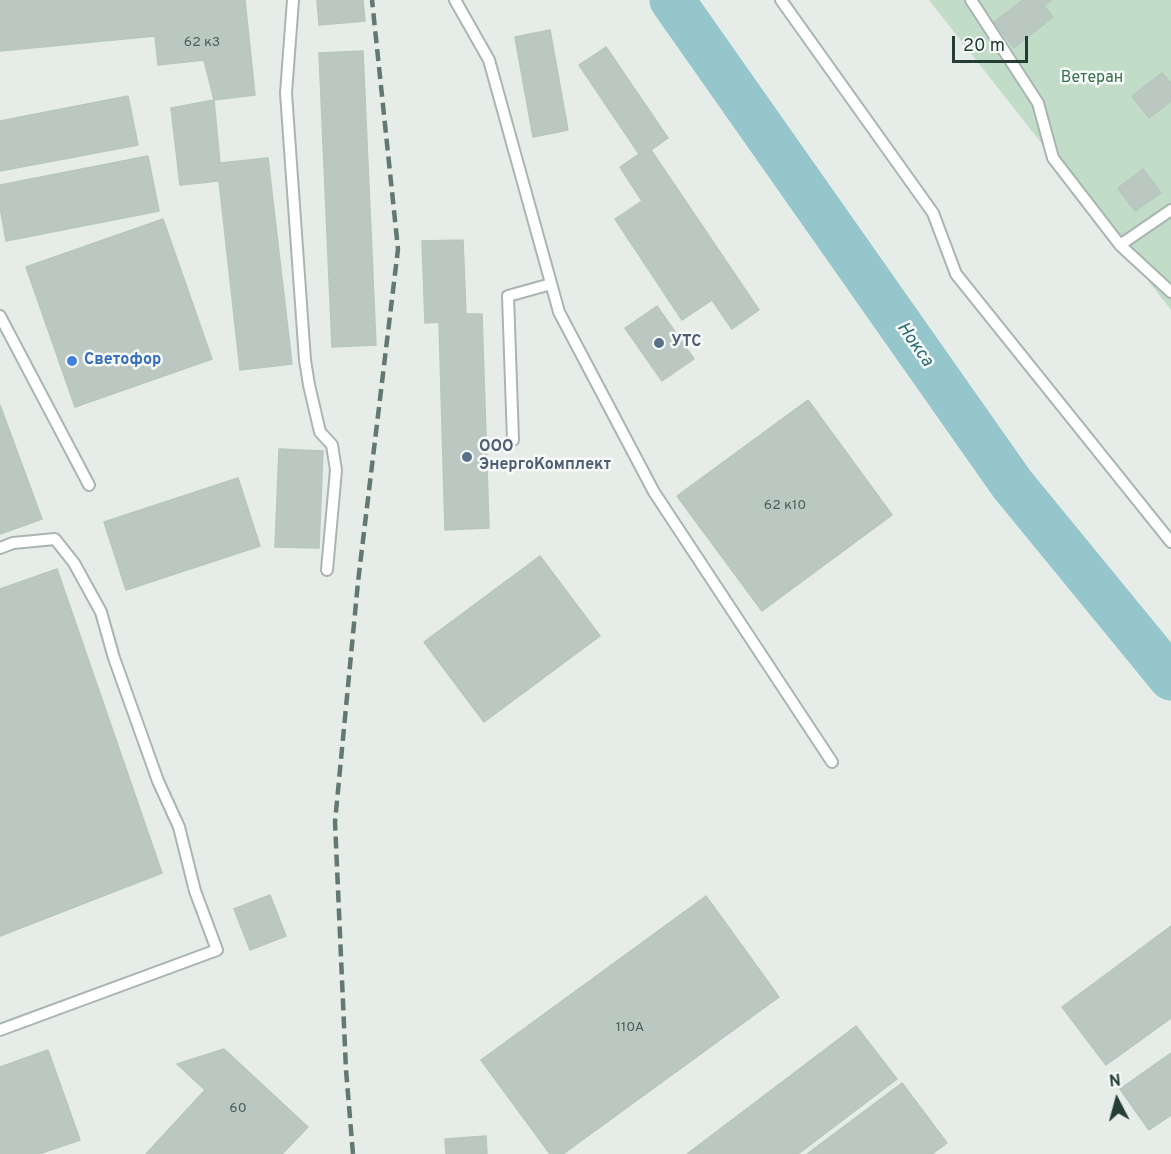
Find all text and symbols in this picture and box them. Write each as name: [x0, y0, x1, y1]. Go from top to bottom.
scale bar: [955, 24, 1032, 62]
house number: 62 к3: [184, 35, 220, 51]
text: 20 m: [963, 35, 1005, 58]
park label: Ветеран: [1061, 69, 1123, 89]
water label: Нокса: [891, 319, 937, 371]
place label: УТС: [671, 333, 701, 353]
marker: УТС: [652, 336, 666, 350]
place label: Светофор: [84, 351, 161, 371]
marker: Светофор: [65, 354, 79, 368]
place label: ООО ЭнергоКомплект: [479, 438, 611, 476]
marker: ООО ЭнергоКомплект: [460, 450, 474, 464]
house number: 62 к10: [764, 498, 806, 514]
house number: 110А: [616, 1020, 644, 1036]
north arrow: [1087, 1070, 1147, 1130]
text: N: [1108, 1072, 1122, 1093]
house number: 60: [229, 1101, 247, 1117]

